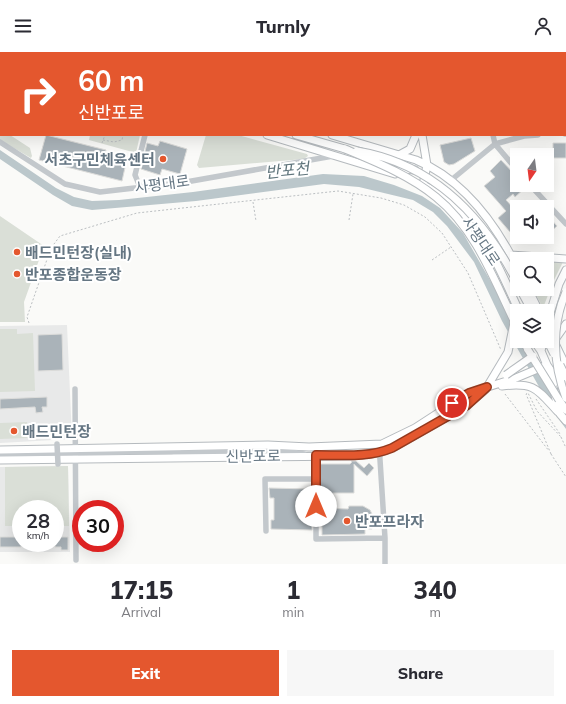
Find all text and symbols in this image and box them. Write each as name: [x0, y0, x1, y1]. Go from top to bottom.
icon: menu: [12, 15, 34, 37]
text: Turnly: [256, 15, 310, 38]
icon: person: [532, 15, 554, 37]
text: 60 m: [78, 63, 144, 98]
icon: right: [12, 68, 64, 120]
text: 신반포로: [78, 101, 144, 124]
north arrow: [510, 148, 554, 192]
map controls: [510, 148, 554, 348]
place label: 서초구민체육센터: [45, 150, 155, 169]
marker: 서초구민체육센터: [158, 154, 168, 164]
water label: 반포천: [264, 158, 312, 182]
street label: 사평대로: [133, 171, 191, 197]
button: sound: [510, 200, 554, 244]
street label: 사평대로: [458, 213, 504, 269]
place label: 배드민턴장(실내): [25, 243, 132, 262]
marker: 배드민턴장(실내): [12, 247, 22, 257]
button: search: [510, 252, 554, 296]
place label: 반포종합운동장: [25, 265, 122, 284]
marker: 반포종합운동장: [12, 269, 22, 279]
button: layers: [510, 304, 554, 348]
pin: [435, 386, 469, 420]
icon: arrive: [441, 392, 463, 414]
place label: 배드민턴장: [22, 422, 91, 441]
marker: 배드민턴장: [9, 426, 19, 436]
street label: 신반포로: [225, 446, 281, 466]
position arrow: [295, 485, 337, 527]
speed limit sign: 30: [72, 500, 124, 552]
text: 28: [26, 508, 50, 533]
place label: 반포프라자: [355, 512, 424, 531]
marker: 반포프라자: [342, 516, 352, 526]
text: km/h: [27, 529, 49, 542]
text: 17:15: [109, 575, 173, 605]
text: 1: [286, 575, 301, 605]
text: 340: [414, 575, 457, 605]
text: Arrival: [121, 604, 161, 620]
text: min: [282, 604, 304, 620]
text: m: [429, 604, 441, 620]
button: Exit: [12, 650, 279, 696]
button: Share: [287, 650, 554, 696]

